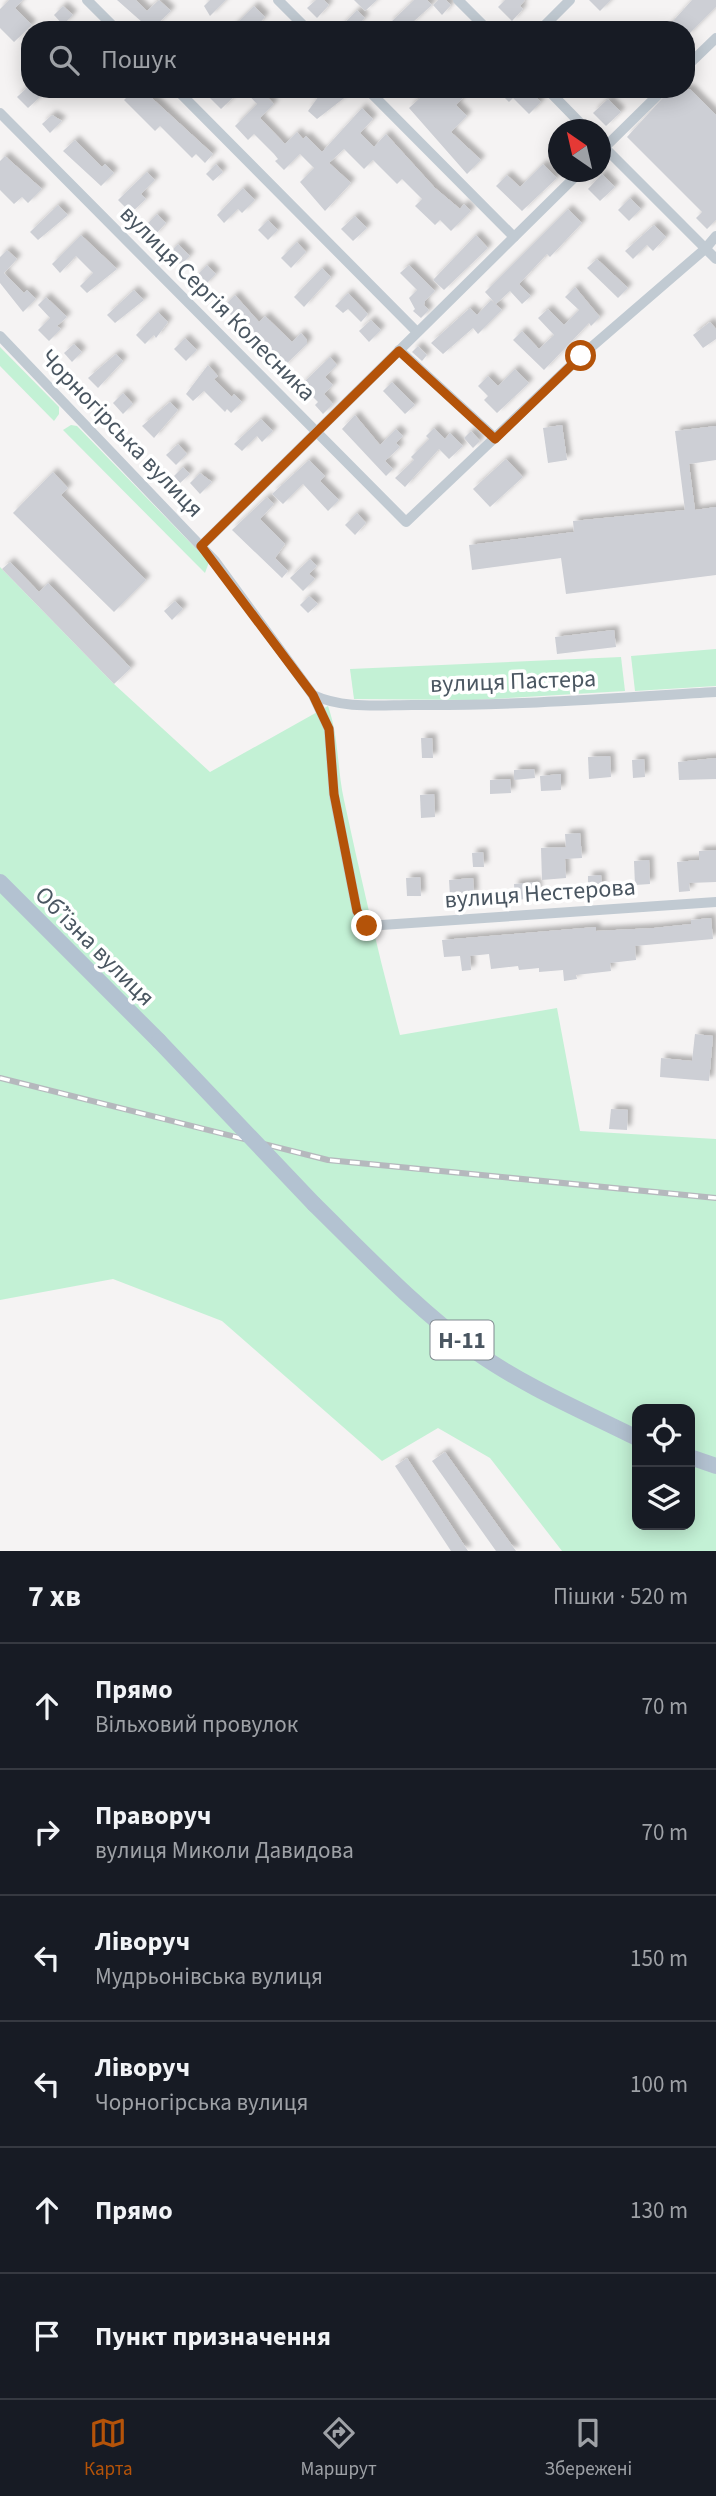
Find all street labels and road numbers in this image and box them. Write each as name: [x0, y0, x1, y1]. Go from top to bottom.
street label: вулиця Сергія Колесника: [112, 197, 324, 409]
street label: Чорногірська вулиця: [32, 341, 212, 526]
street label: вулиця Пастера: [429, 661, 597, 702]
street label: вулиця Нестерова: [443, 869, 637, 918]
street label: Обʼїзна вулиця: [27, 878, 163, 1014]
road number: Н-11: [430, 1320, 494, 1359]

